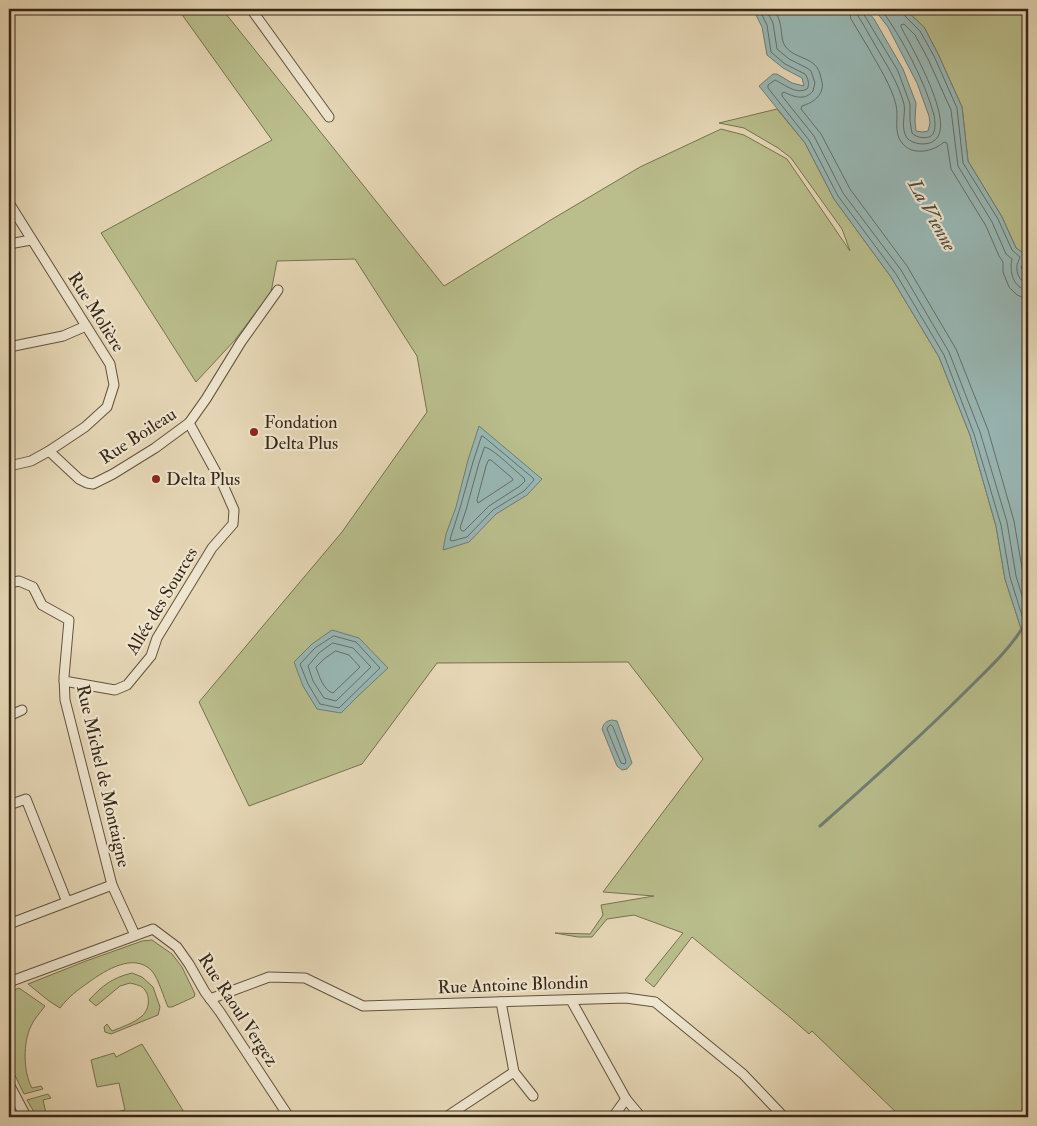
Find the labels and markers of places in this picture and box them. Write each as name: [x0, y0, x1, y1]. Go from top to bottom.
place label: Fondation Delta Plus: [264, 411, 338, 455]
marker: Fondation Delta Plus: [248, 426, 260, 438]
place label: Delta Plus: [166, 468, 240, 491]
marker: Delta Plus: [150, 473, 162, 485]

